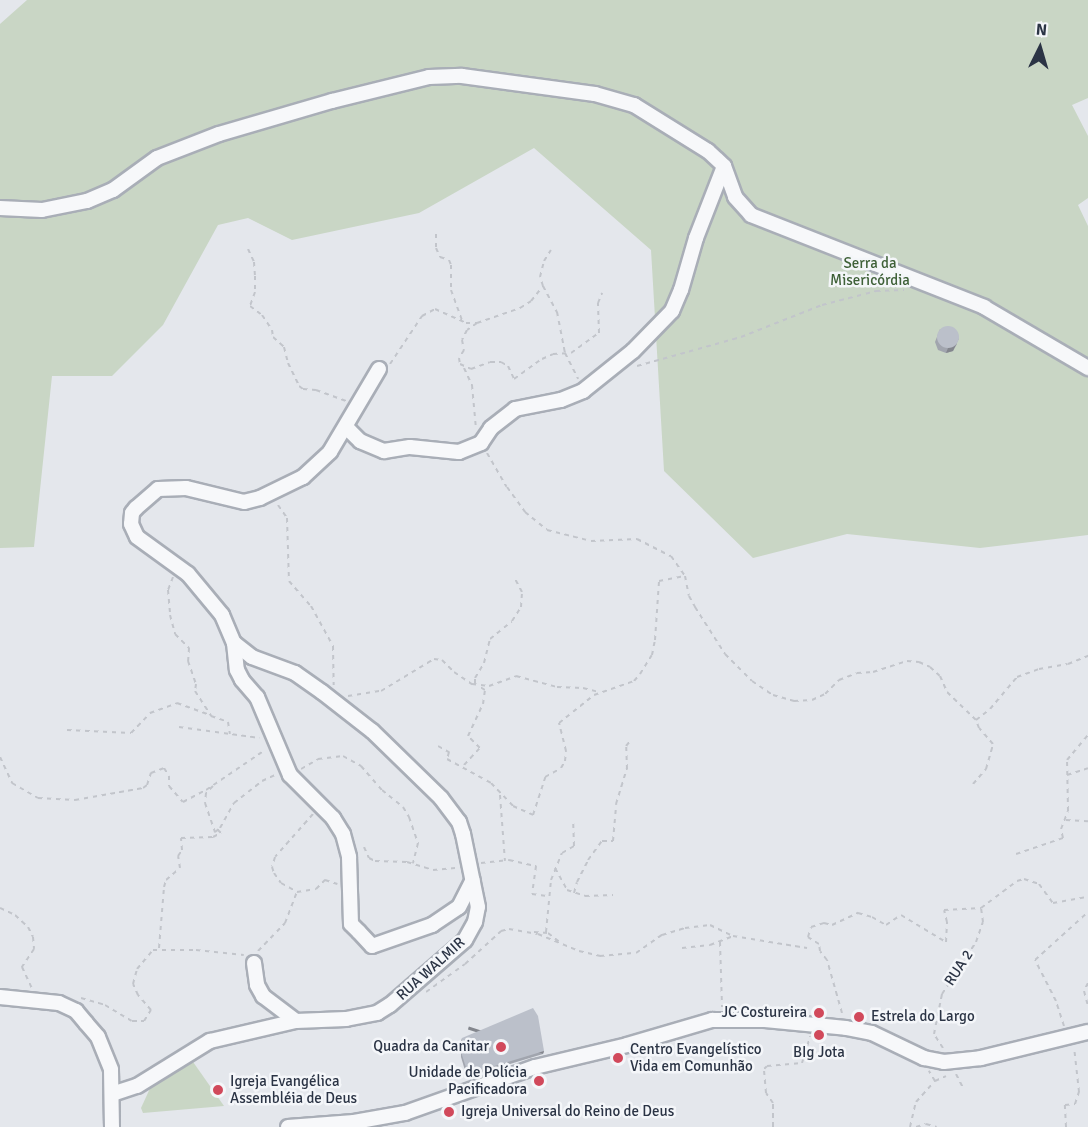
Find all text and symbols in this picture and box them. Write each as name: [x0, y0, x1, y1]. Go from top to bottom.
north arrow: [1010, 18, 1070, 78]
text: N: [1035, 20, 1048, 41]
park label: Serra da Misericórdia: [830, 254, 910, 289]
street label: RUA WALMIR: [393, 934, 469, 1004]
street label: RUA 2: [941, 947, 977, 989]
place label: JC Costureira: [721, 1004, 807, 1022]
marker: JC Costureira: [812, 1006, 826, 1020]
place label: Estrela do Largo: [871, 1008, 975, 1026]
marker: Estrela do Largo: [852, 1010, 866, 1024]
marker: BIg Jota: [812, 1028, 826, 1042]
place label: Quadra da Canitar: [373, 1038, 489, 1056]
marker: Quadra da Canitar: [494, 1040, 508, 1054]
place label: Centro Evangelístico Vida em Comunhão: [630, 1040, 762, 1075]
place label: BIg Jota: [793, 1044, 845, 1062]
marker: Centro Evangelístico Vida em Comunhão: [611, 1051, 625, 1065]
place label: Unidade de Polícia Pacificadora: [409, 1063, 527, 1098]
place label: Igreja Evangélica Assembléia de Deus: [230, 1072, 357, 1107]
marker: Unidade de Polícia Pacificadora: [532, 1074, 546, 1088]
marker: Igreja Evangélica Assembléia de Deus: [211, 1083, 225, 1097]
place label: Igreja Universal do Reino de Deus: [461, 1103, 674, 1121]
marker: Igreja Universal do Reino de Deus: [442, 1105, 456, 1119]

